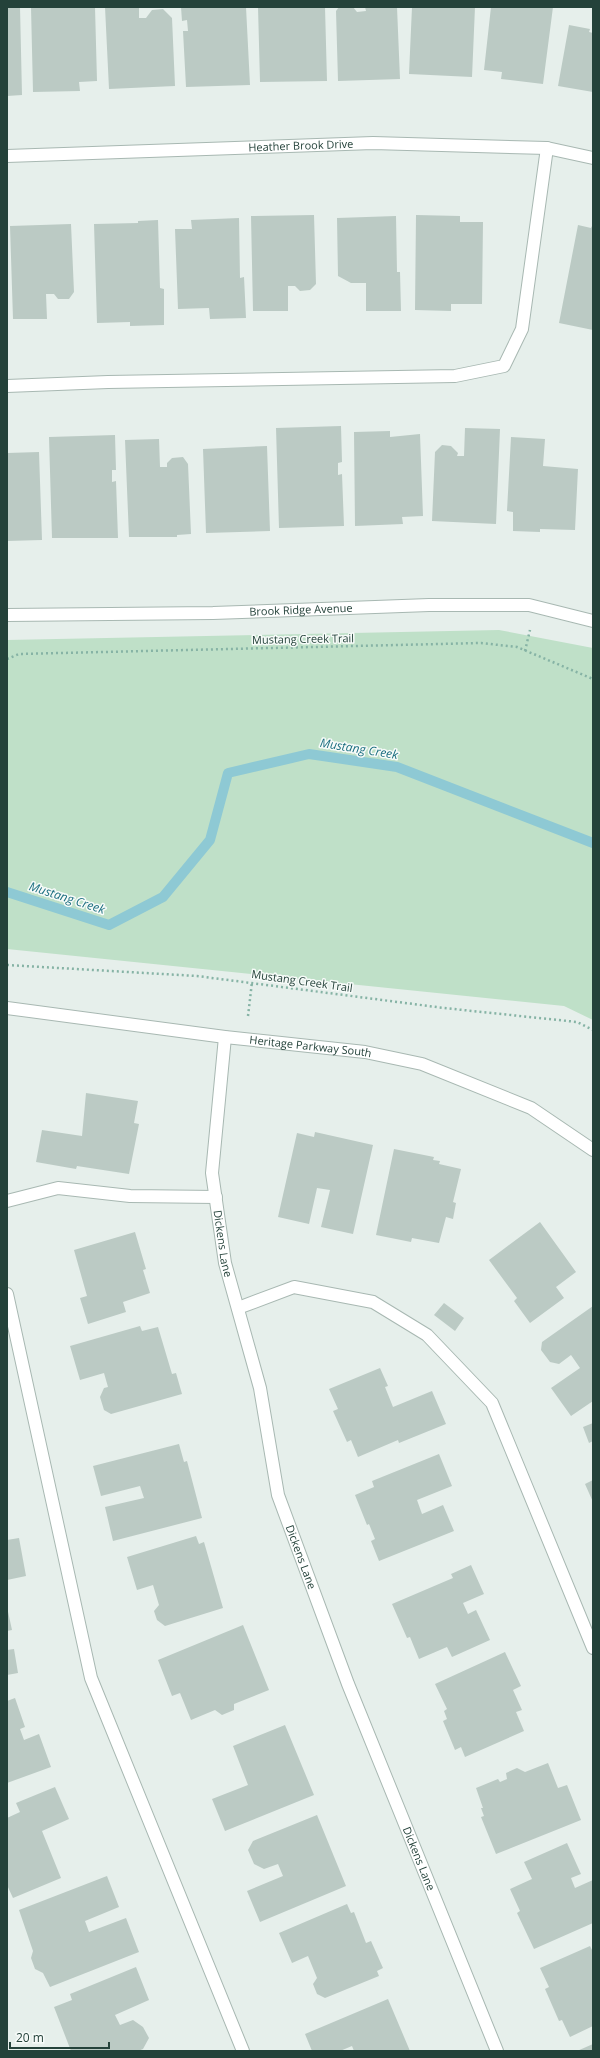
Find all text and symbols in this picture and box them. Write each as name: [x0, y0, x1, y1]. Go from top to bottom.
street label: Heather Brook Drive: [248, 136, 354, 154]
street label: Brook Ridge Avenue: [249, 600, 353, 619]
street label: Mustang Creek Trail: [252, 630, 354, 647]
water label: Mustang Creek: [319, 734, 400, 763]
water label: Mustang Creek: [27, 877, 108, 918]
street label: Mustang Creek Trail: [250, 966, 354, 995]
street label: Heritage Parkway South: [249, 1032, 373, 1060]
street label: Dickens Lane: [210, 1209, 237, 1279]
street label: Dickens Lane: [283, 1523, 320, 1591]
street label: Dickens Lane: [400, 1824, 439, 1893]
scale bar: [10, 2024, 109, 2050]
text: 20 m: [16, 2029, 44, 2046]

